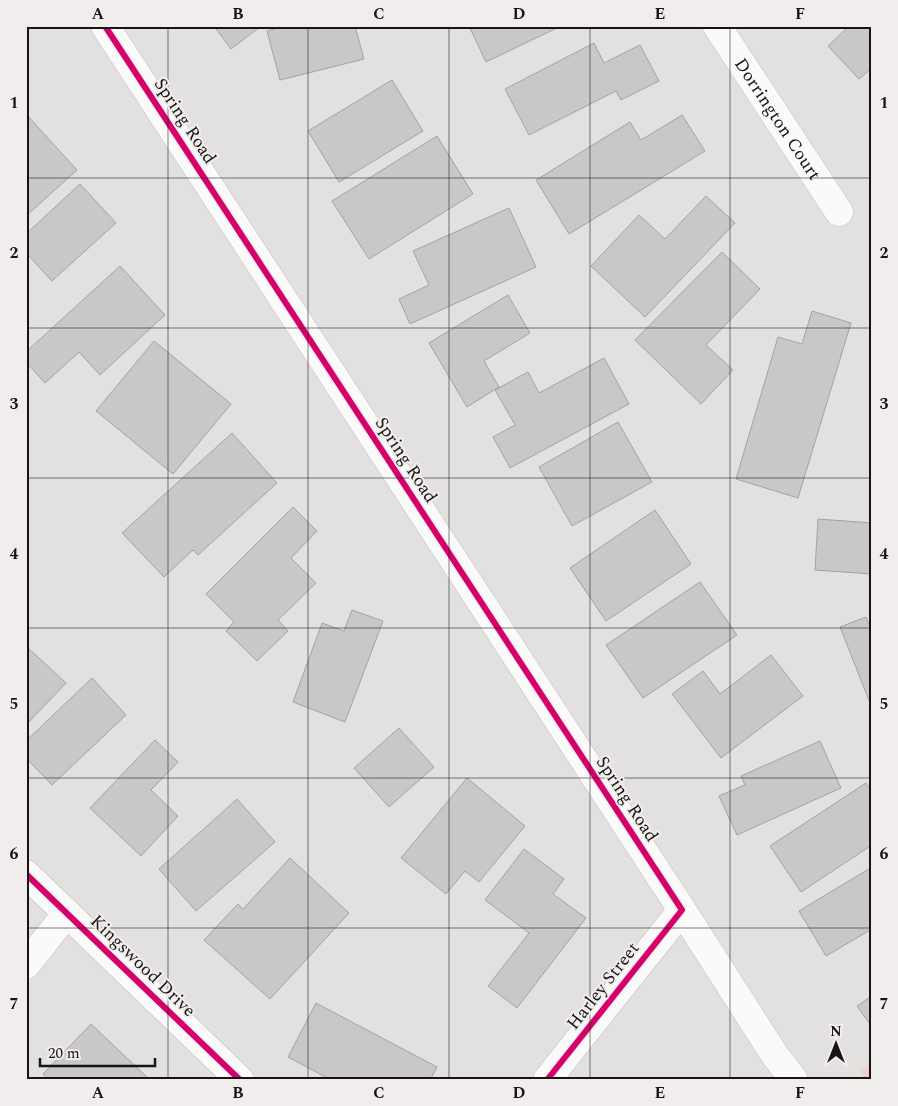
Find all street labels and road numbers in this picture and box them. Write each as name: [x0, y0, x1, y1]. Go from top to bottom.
street label: Dorrington Court: [728, 52, 828, 185]
street label: Spring Road: [147, 73, 223, 169]
street label: Spring Road: [368, 412, 444, 508]
street label: Spring Road: [589, 751, 665, 847]
street label: Kingswood Drive: [84, 908, 202, 1024]
street label: Harley Street: [560, 936, 646, 1036]

